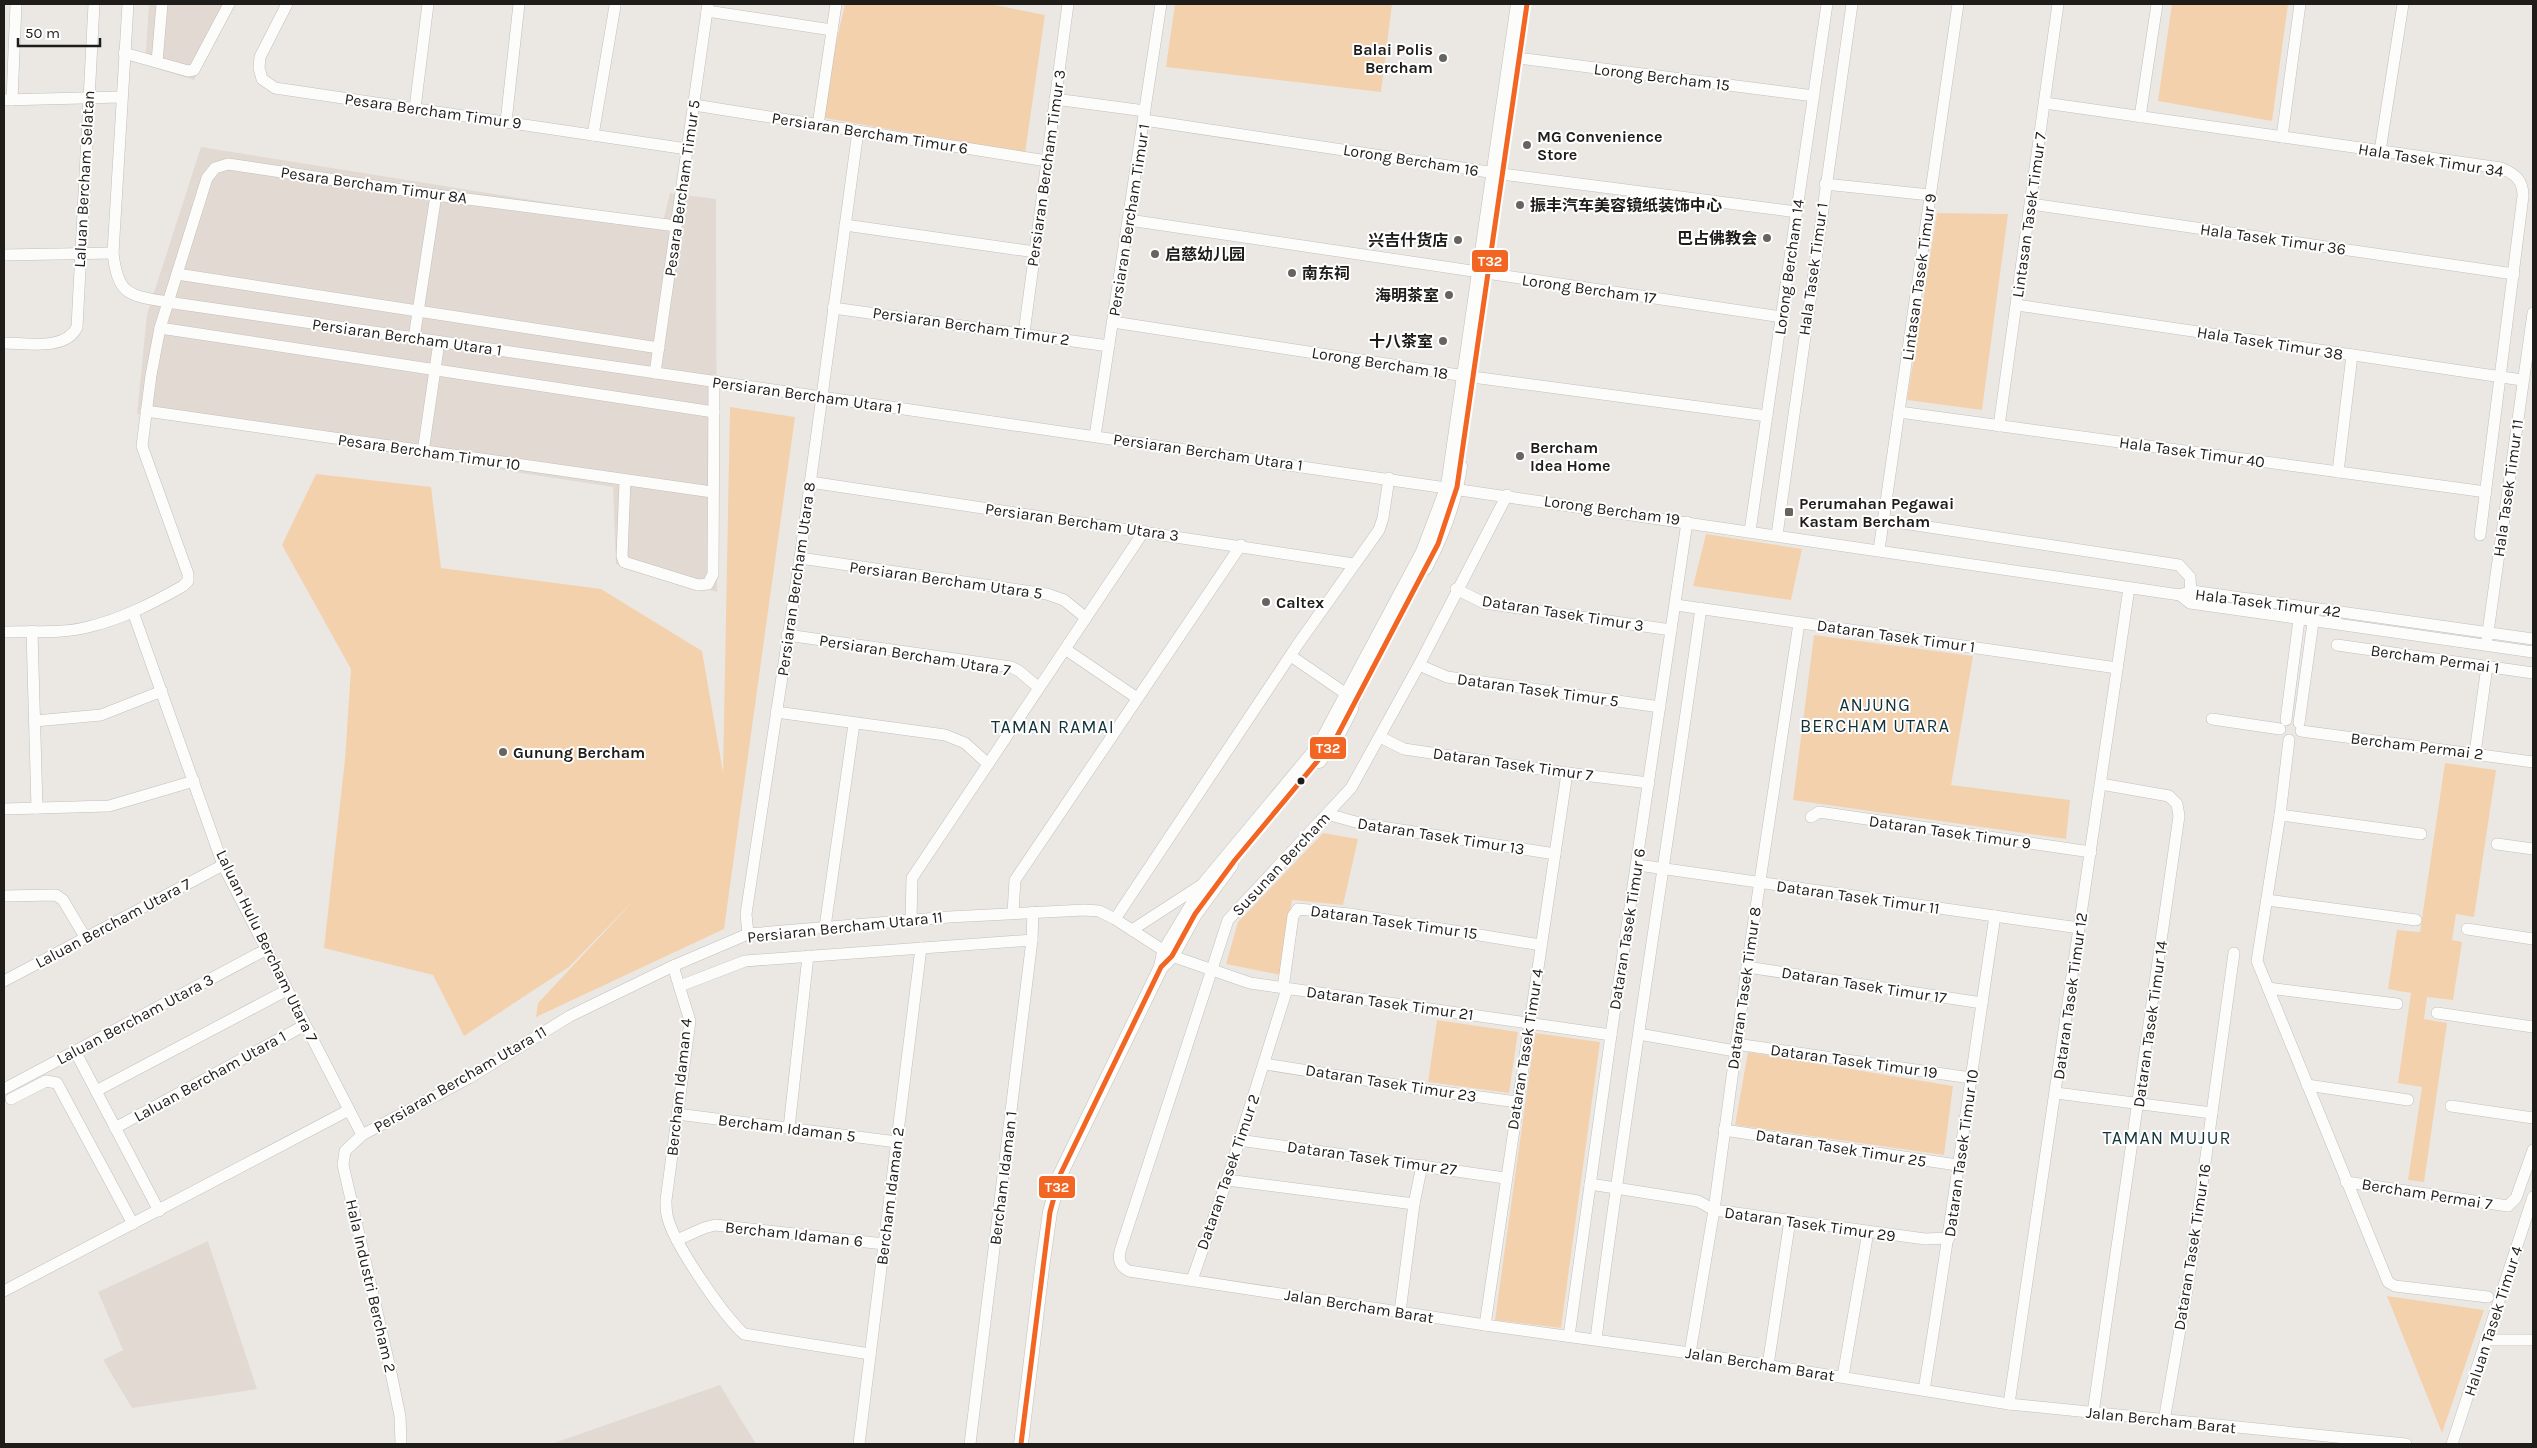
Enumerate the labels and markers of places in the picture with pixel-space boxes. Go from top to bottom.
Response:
place label: Balai Polis Bercham [1353,40,1433,77]
marker: Balai Polis Bercham [1437,52,1449,64]
place label: MG Convenience Store [1537,127,1662,164]
marker: MG Convenience Store [1521,139,1533,151]
place label: 振丰汽车美容镜纸装饰中心 [1530,196,1722,215]
marker: 振丰汽车美容镜纸装饰中心 [1514,199,1526,211]
place label: 巴占佛教会 [1677,229,1757,248]
place label: 兴吉什货店 [1368,231,1448,250]
marker: 巴占佛教会 [1761,232,1773,244]
marker: 兴吉什货店 [1452,234,1464,246]
place label: 启慈幼儿园 [1165,245,1245,264]
marker: 启慈幼儿园 [1149,248,1161,260]
place label: 南东祠 [1302,264,1350,283]
marker: 南东祠 [1286,267,1298,279]
place label: 海明茶室 [1375,286,1439,305]
marker: 海明茶室 [1443,289,1455,301]
place label: 十八茶室 [1369,332,1433,351]
marker: 十八茶室 [1437,335,1449,347]
place label: Bercham Idea Home [1530,438,1611,475]
marker: Bercham Idea Home [1514,450,1526,462]
place label: Perumahan Pegawai Kastam Bercham [1799,494,1954,531]
marker: Perumahan Pegawai Kastam Bercham [1783,506,1795,518]
place label: Caltex [1276,593,1324,612]
marker: Caltex [1260,596,1272,608]
place label: Gunung Bercham [513,743,645,762]
marker: Gunung Bercham [497,746,509,758]
unlabelled marker [1296,776,1306,786]

